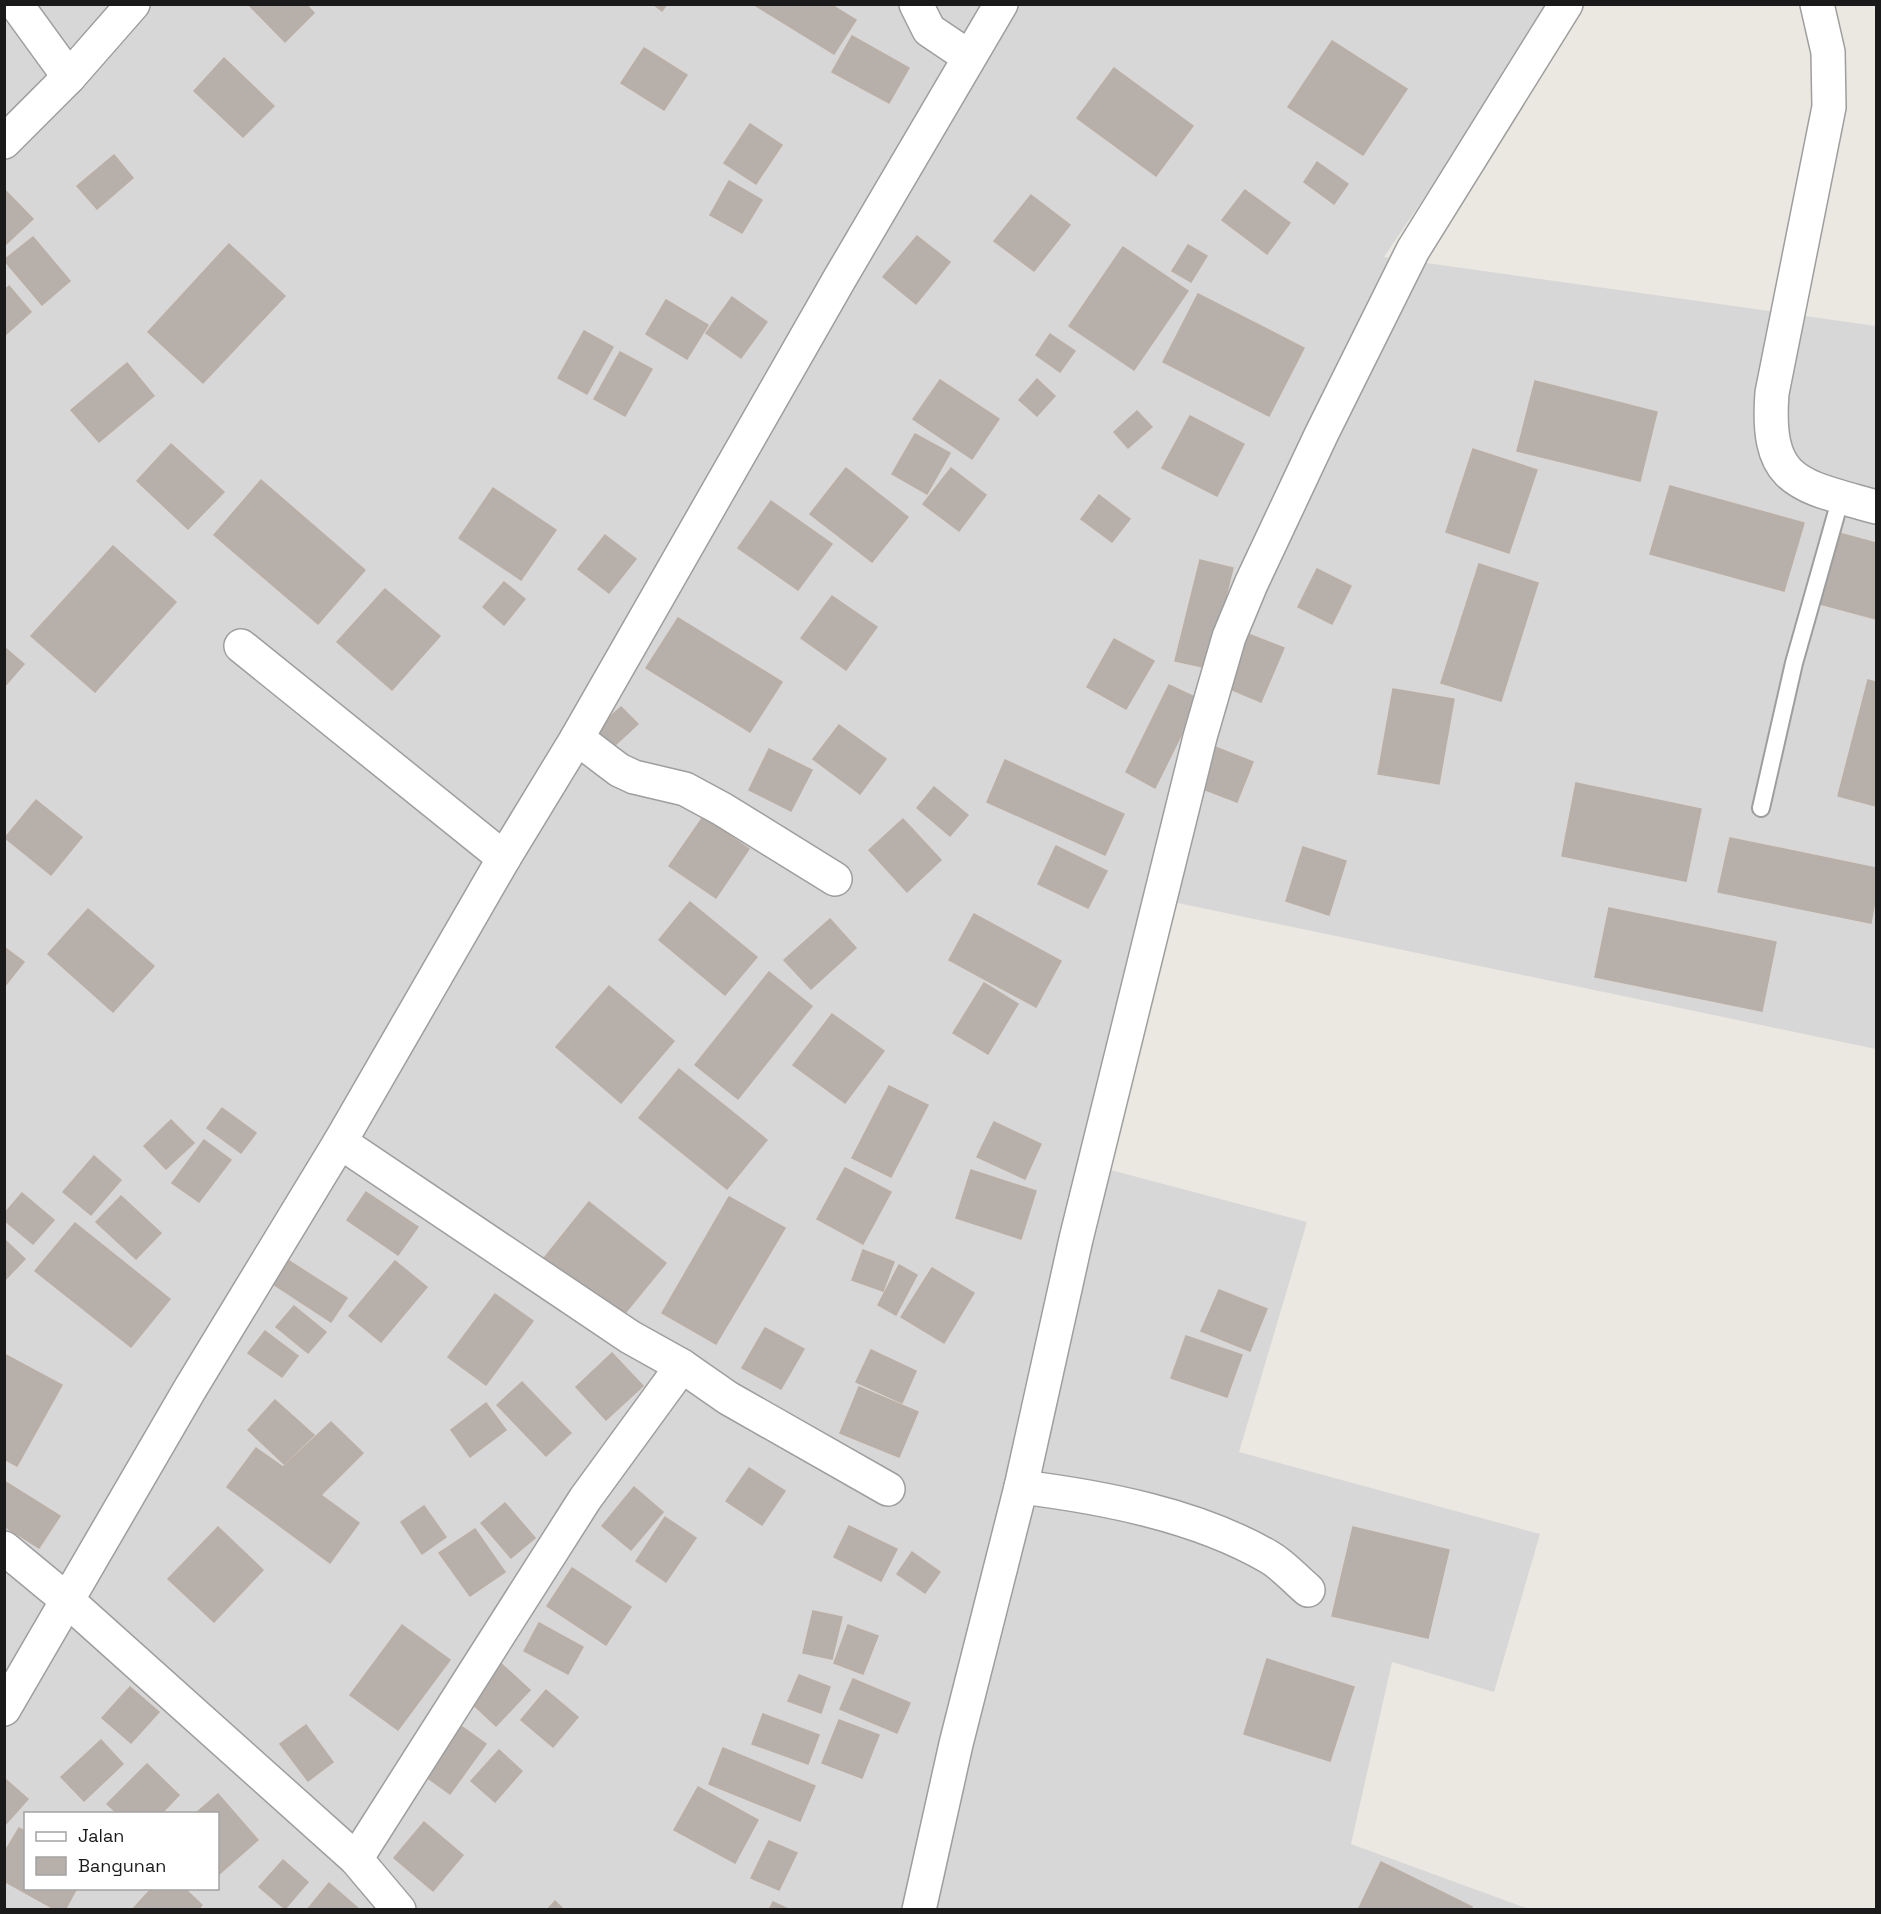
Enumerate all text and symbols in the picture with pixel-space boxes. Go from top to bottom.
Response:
legend [24,1812,219,1890]
text: Jalan [78,1824,124,1847]
text: Bangunan [78,1854,166,1877]

